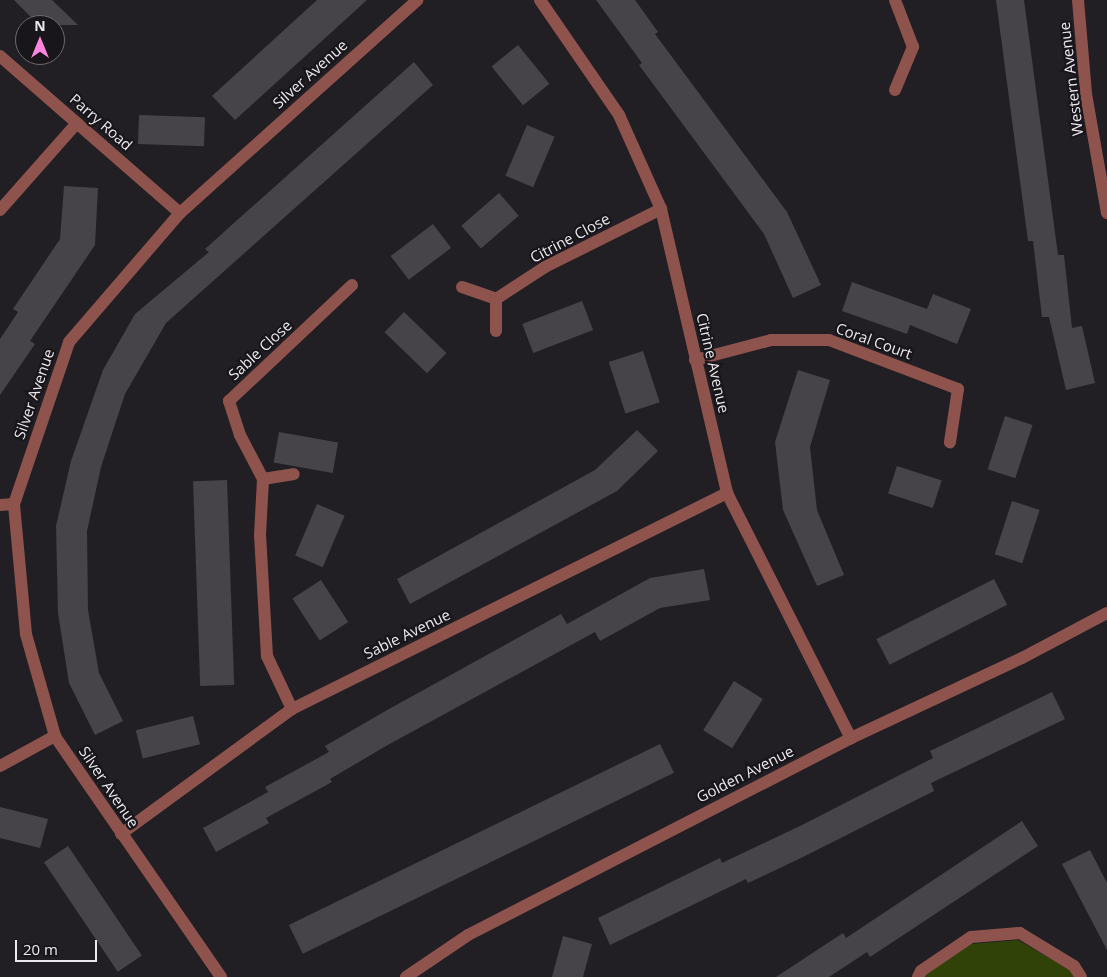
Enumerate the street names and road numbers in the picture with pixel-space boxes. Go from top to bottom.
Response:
street label: Western Avenue [1055,21,1087,137]
street label: Silver Avenue [269,36,351,112]
street label: Parry Road [66,90,136,154]
street label: Citrine Close [527,209,613,267]
street label: Citrine Avenue [693,311,733,415]
street label: Sable Close [225,316,295,384]
street label: Coral Court [833,319,915,363]
street label: Silver Avenue [10,347,58,441]
street label: Sable Avenue [361,605,453,663]
street label: Golden Avenue [693,742,797,806]
street label: Silver Avenue [75,743,143,831]

